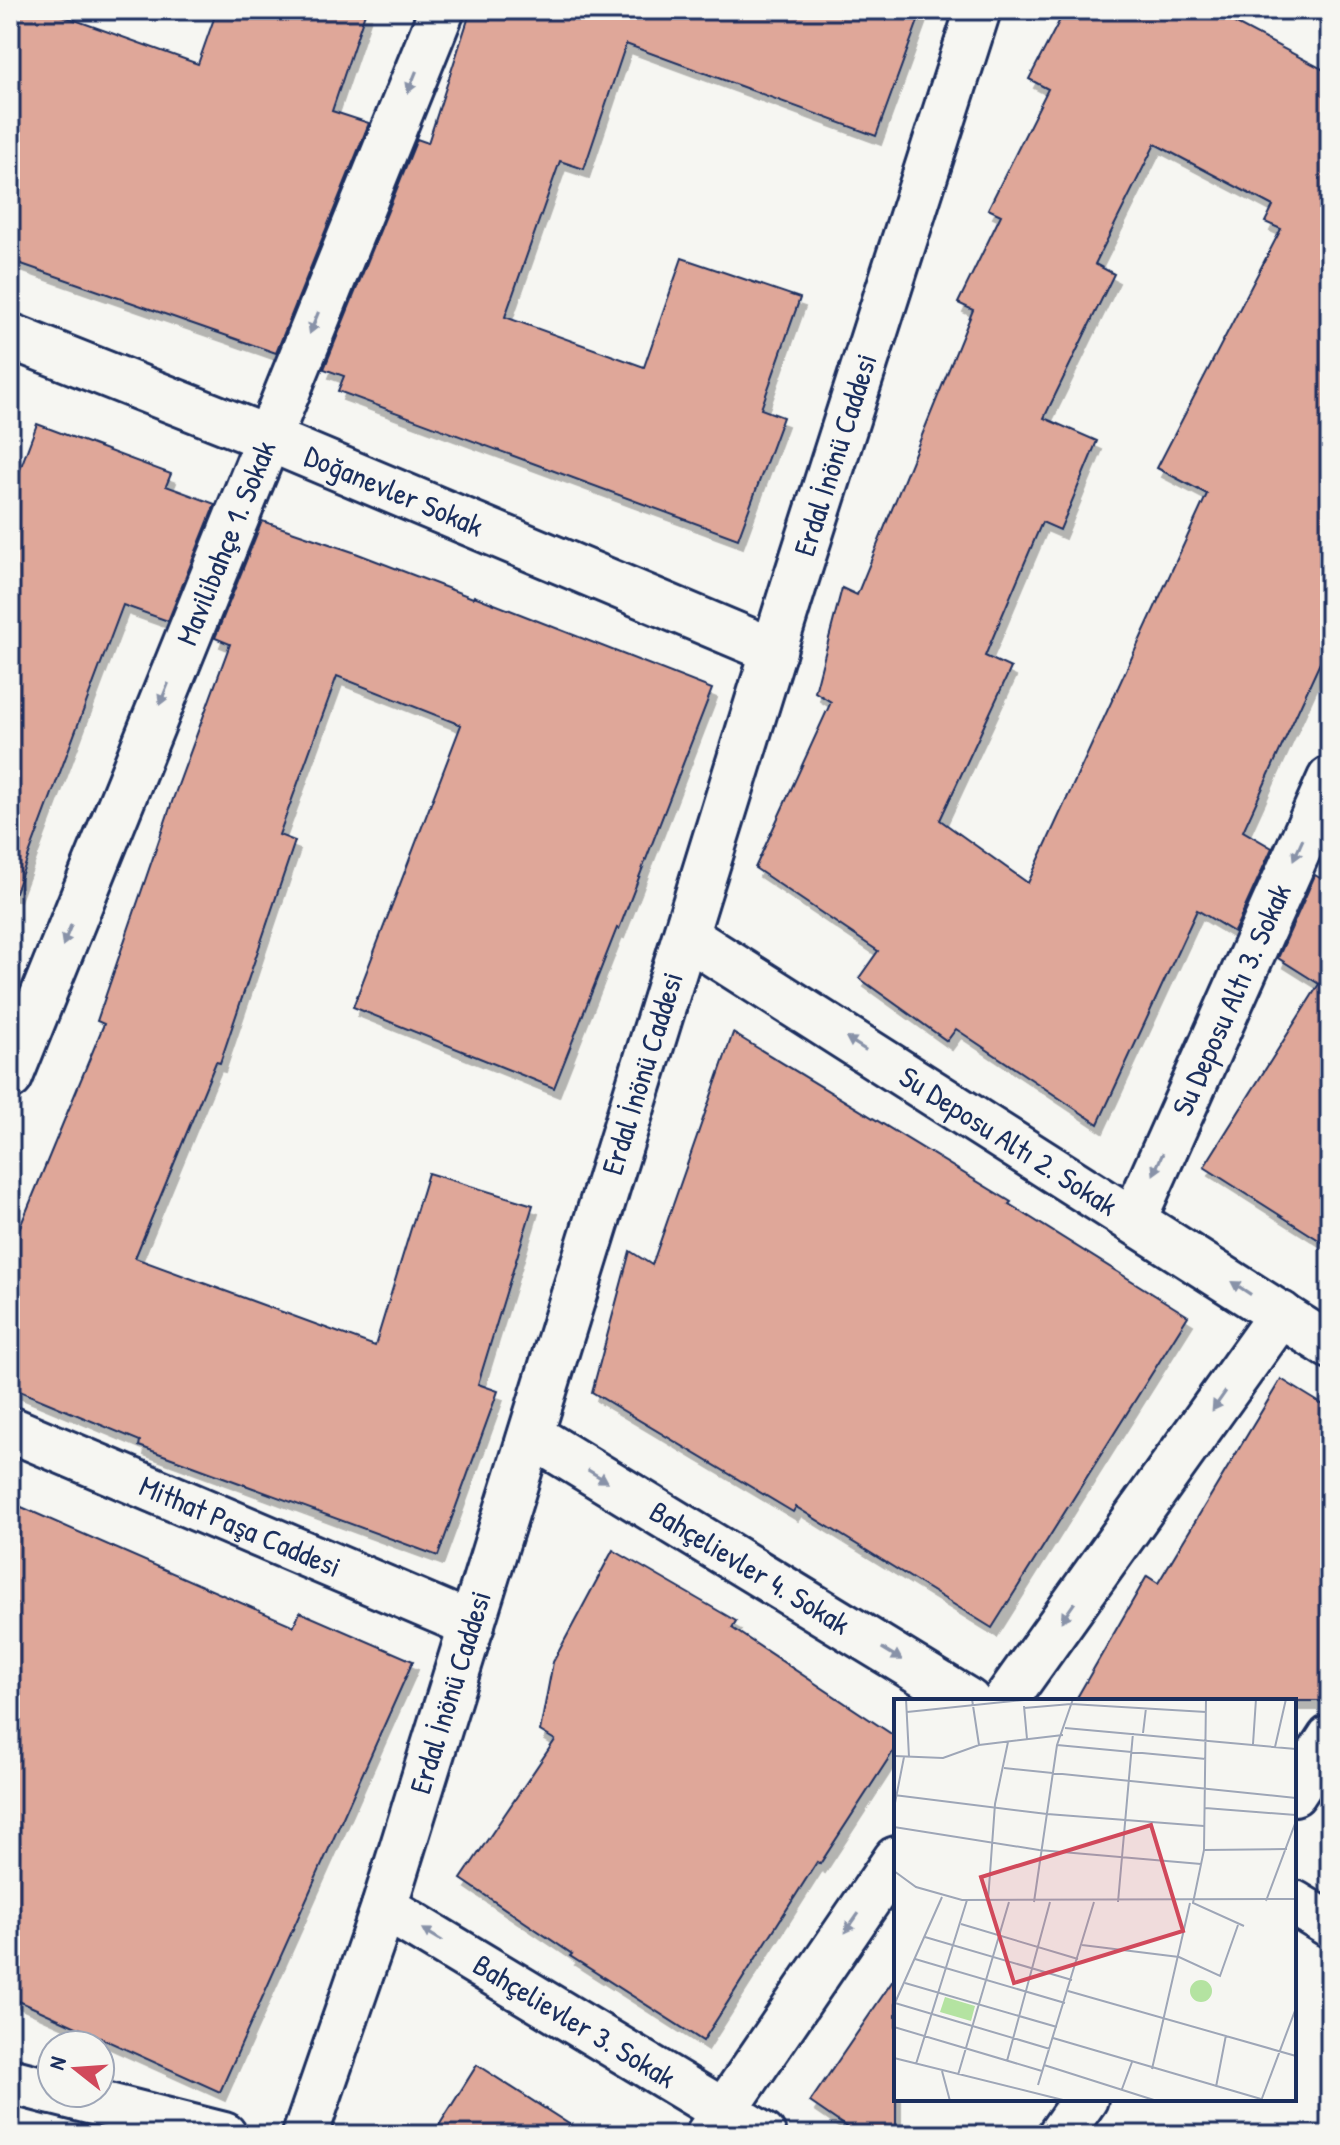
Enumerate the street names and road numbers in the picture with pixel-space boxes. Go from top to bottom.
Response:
street label: Erdal İnönü Caddesi [784,348,886,561]
street label: Mavilibahçe 1. Sokak [166,435,285,651]
street label: Doğanevler Sokak [299,435,489,546]
street label: Su Deposu Altı 3. Sokak [1162,877,1300,1122]
street label: Erdal İnönü Caddesi [591,967,692,1179]
street label: Su Deposu Altı 2. Sokak [892,1056,1125,1225]
street label: Mithat Paşa Caddesi [134,1465,347,1586]
street label: Bahçelievler 4. Sokak [643,1491,858,1643]
street label: Erdal İnönü Caddesi [399,1586,500,1798]
street label: Bahçelievler 3. Sokak [466,1944,683,2097]

